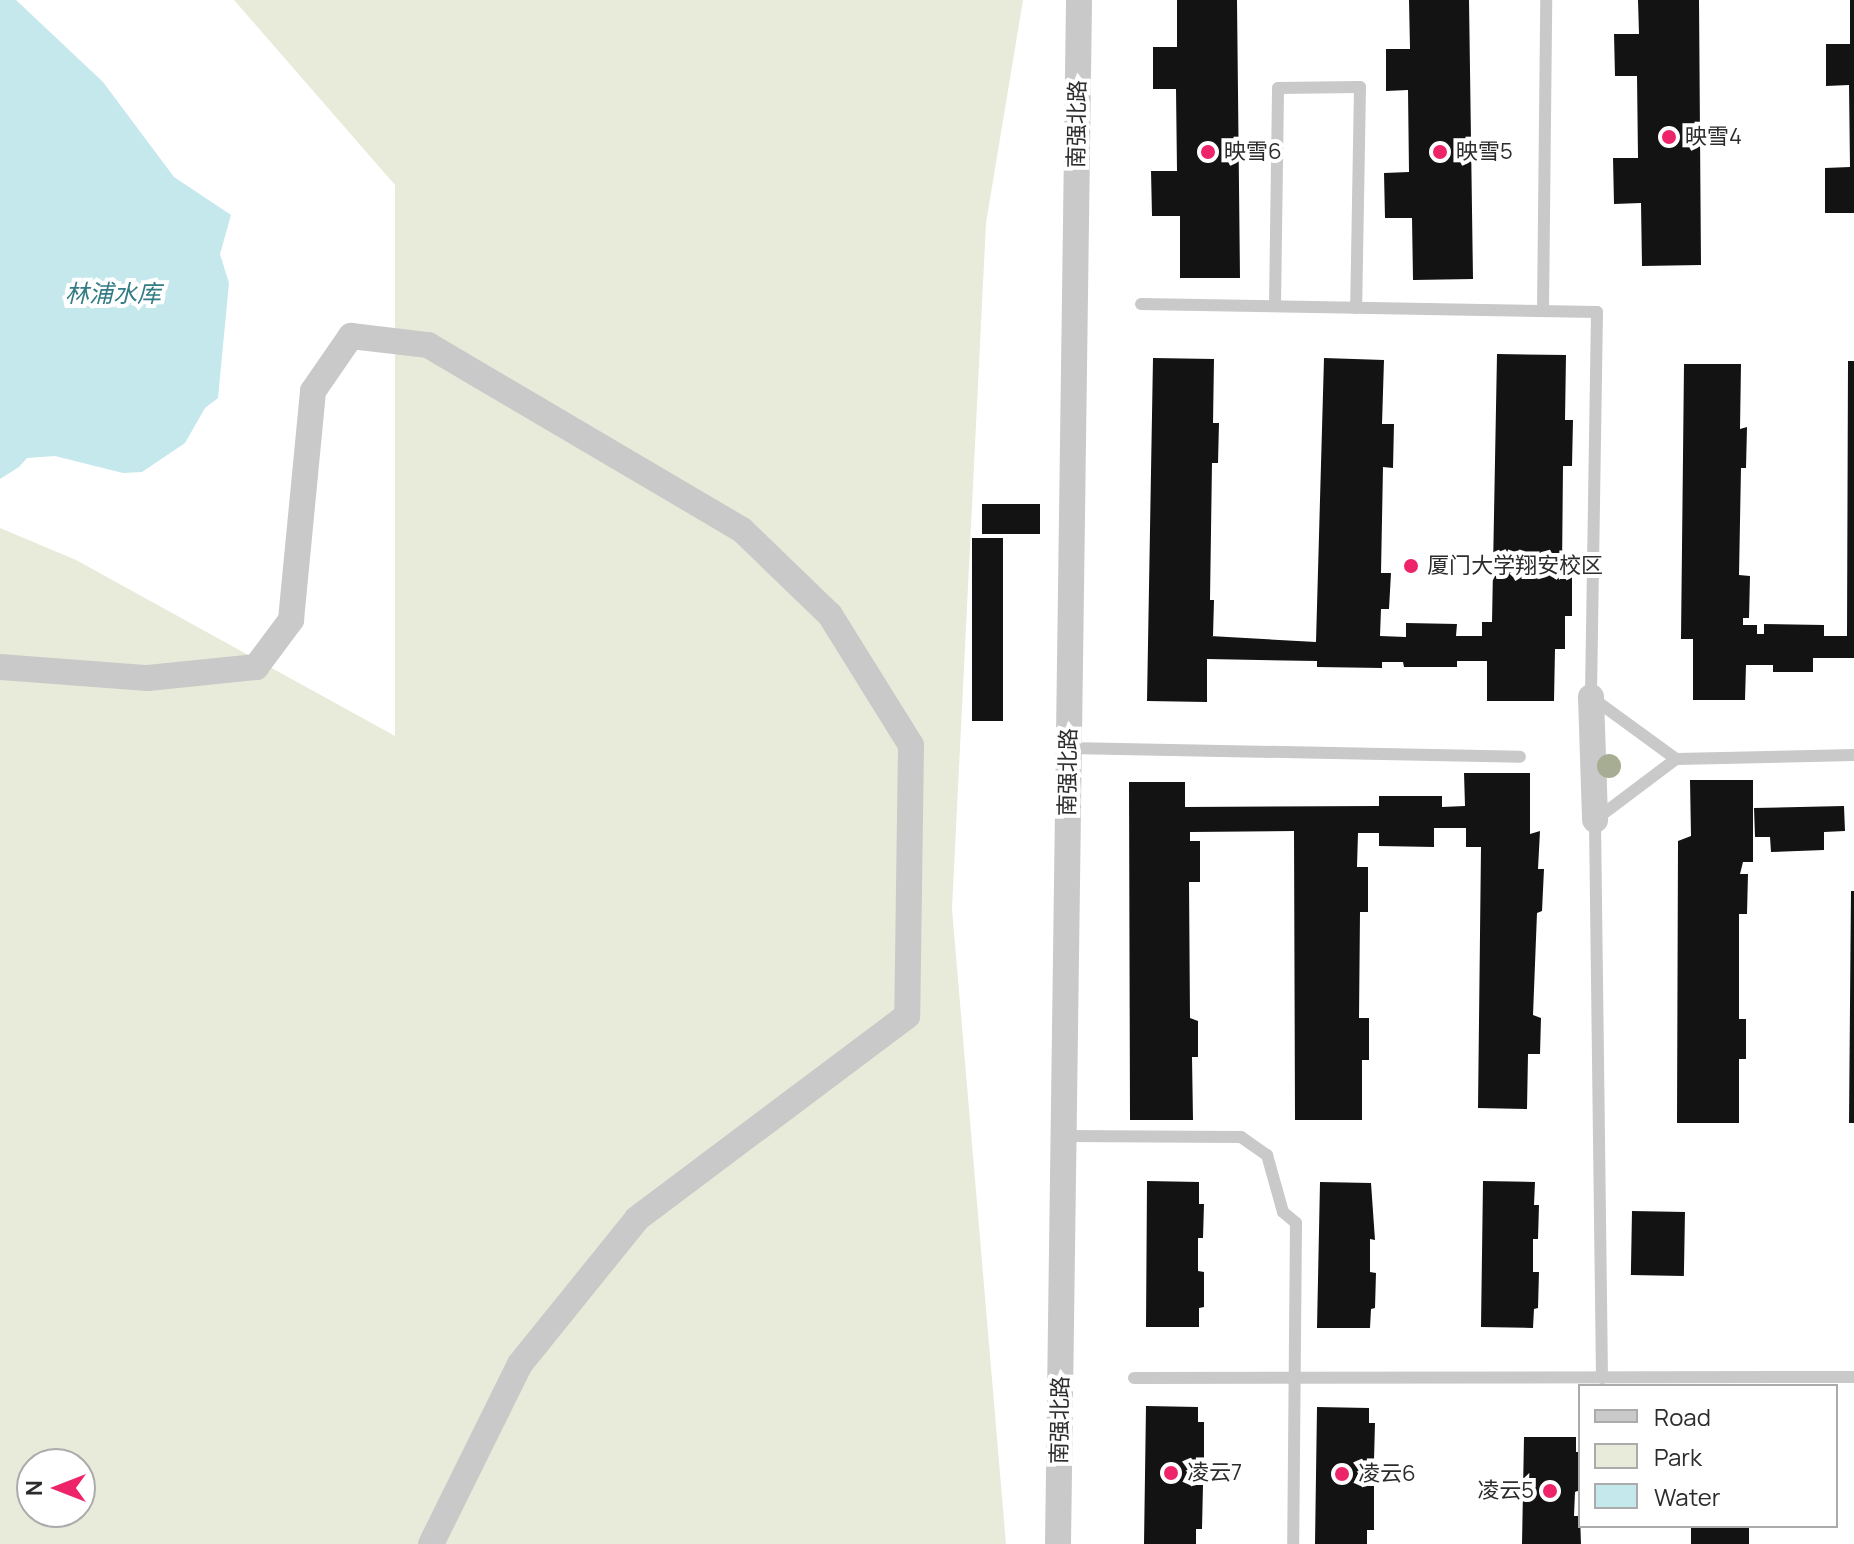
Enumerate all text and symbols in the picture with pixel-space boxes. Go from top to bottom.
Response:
street label: 南强北路 [1063,80,1091,168]
place label: 映雪4 [1685,124,1742,150]
marker: 映雪4 [1660,128,1678,146]
place label: 映雪6 [1224,139,1282,165]
place label: 映雪5 [1456,139,1513,165]
marker: 映雪6 [1199,143,1217,161]
marker: 映雪5 [1431,143,1449,161]
water label: 林浦水库 [65,279,161,307]
place label: 厦门大学翔安校区 [1427,553,1603,579]
marker: 厦门大学翔安校区 [1402,557,1420,575]
street label: 南强北路 [1054,728,1082,816]
street label: 南强北路 [1046,1376,1074,1464]
legend [1578,1384,1838,1528]
text: Road [1654,1400,1711,1433]
text: Park [1654,1440,1702,1473]
north arrow [16,1448,96,1528]
place label: 凌云7 [1187,1460,1242,1486]
place label: 凌云6 [1358,1461,1416,1487]
marker: 凌云7 [1162,1464,1180,1482]
marker: 凌云6 [1333,1465,1351,1483]
place label: 凌云5 [1477,1478,1534,1504]
text: N [19,1480,49,1496]
text: Water [1654,1480,1721,1513]
marker: 凌云5 [1541,1482,1559,1500]

